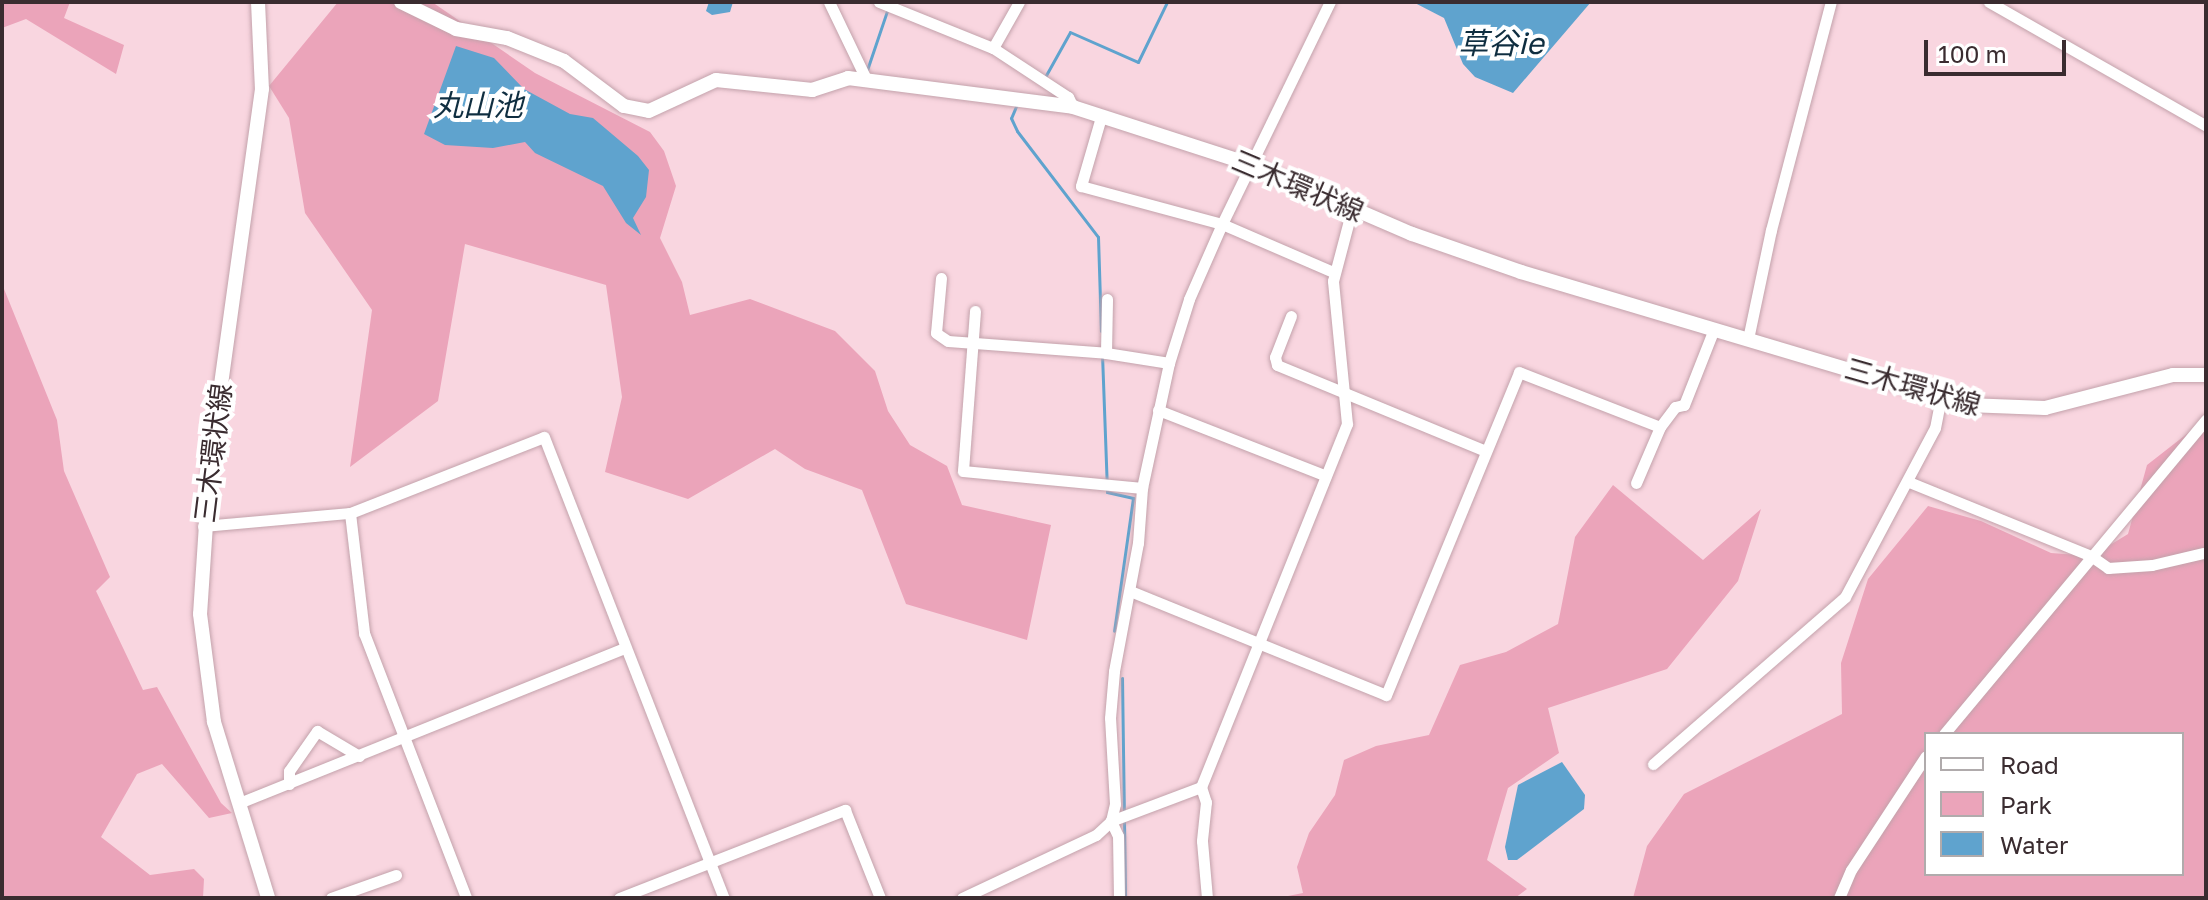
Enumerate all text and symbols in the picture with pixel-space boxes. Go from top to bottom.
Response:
scale bar [1928,24,2070,74]
water label: 草谷ie [1458,25,1544,61]
text: 100 m [1938,39,2007,68]
water label: 丸山池 [433,87,523,123]
street label: 三木環状線 [1227,143,1369,229]
street label: 三木環状線 [1841,352,1985,422]
street label: 三木環状線 [188,381,238,525]
legend [1924,732,2184,876]
text: Road [2000,750,2059,779]
text: Park [2000,790,2052,819]
text: Water [2000,830,2068,859]

